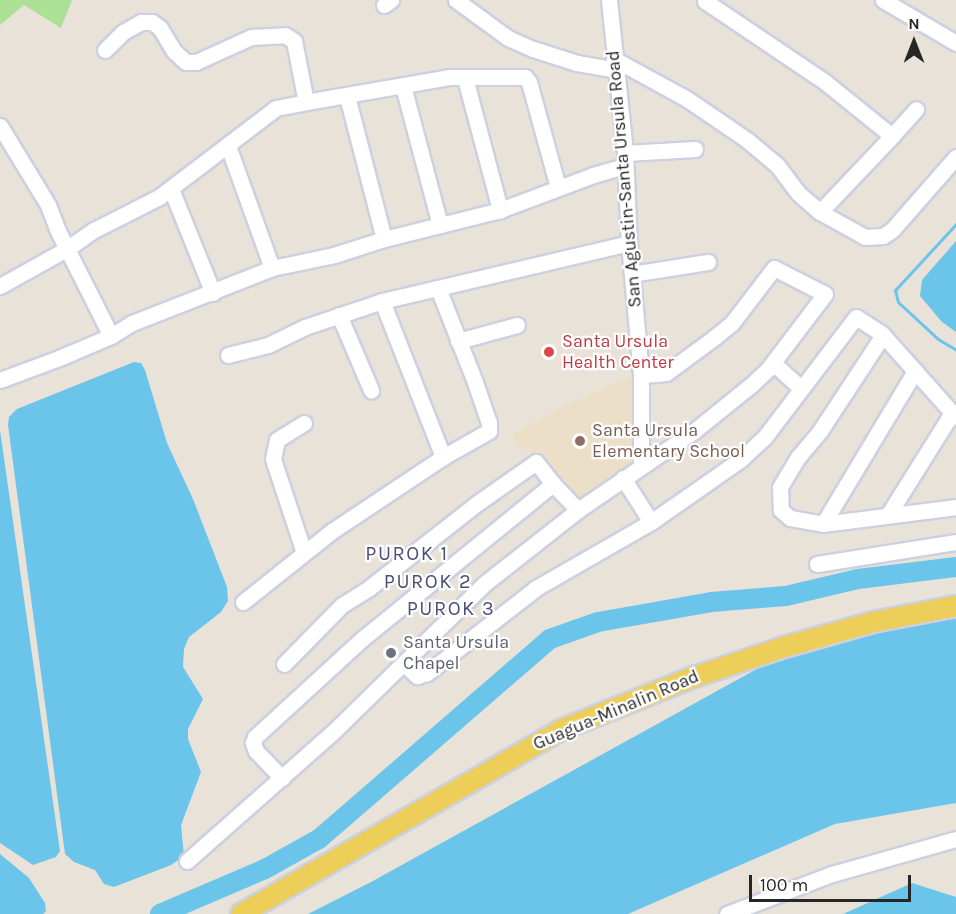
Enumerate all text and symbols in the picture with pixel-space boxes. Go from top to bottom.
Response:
north arrow [884,12,944,72]
text: N [908,14,920,33]
street label: San Agustin-Santa Ursula Road [602,50,646,308]
place label: Santa Ursula Health Center [562,331,674,374]
marker: Santa Ursula Health Center [540,343,558,361]
place label: Santa Ursula Elementary School [592,420,745,462]
marker: Santa Ursula Elementary School [573,434,587,448]
district label: PUROK 1 [365,541,449,565]
district label: PUROK 2 [384,569,472,593]
district label: PUROK 3 [407,596,495,620]
place label: Santa Ursula Chapel [403,632,509,674]
marker: Santa Ursula Chapel [384,646,398,660]
street label: Guagua-Minalin Road [530,665,702,755]
scale bar [752,863,914,901]
text: 100 m [760,874,808,896]

